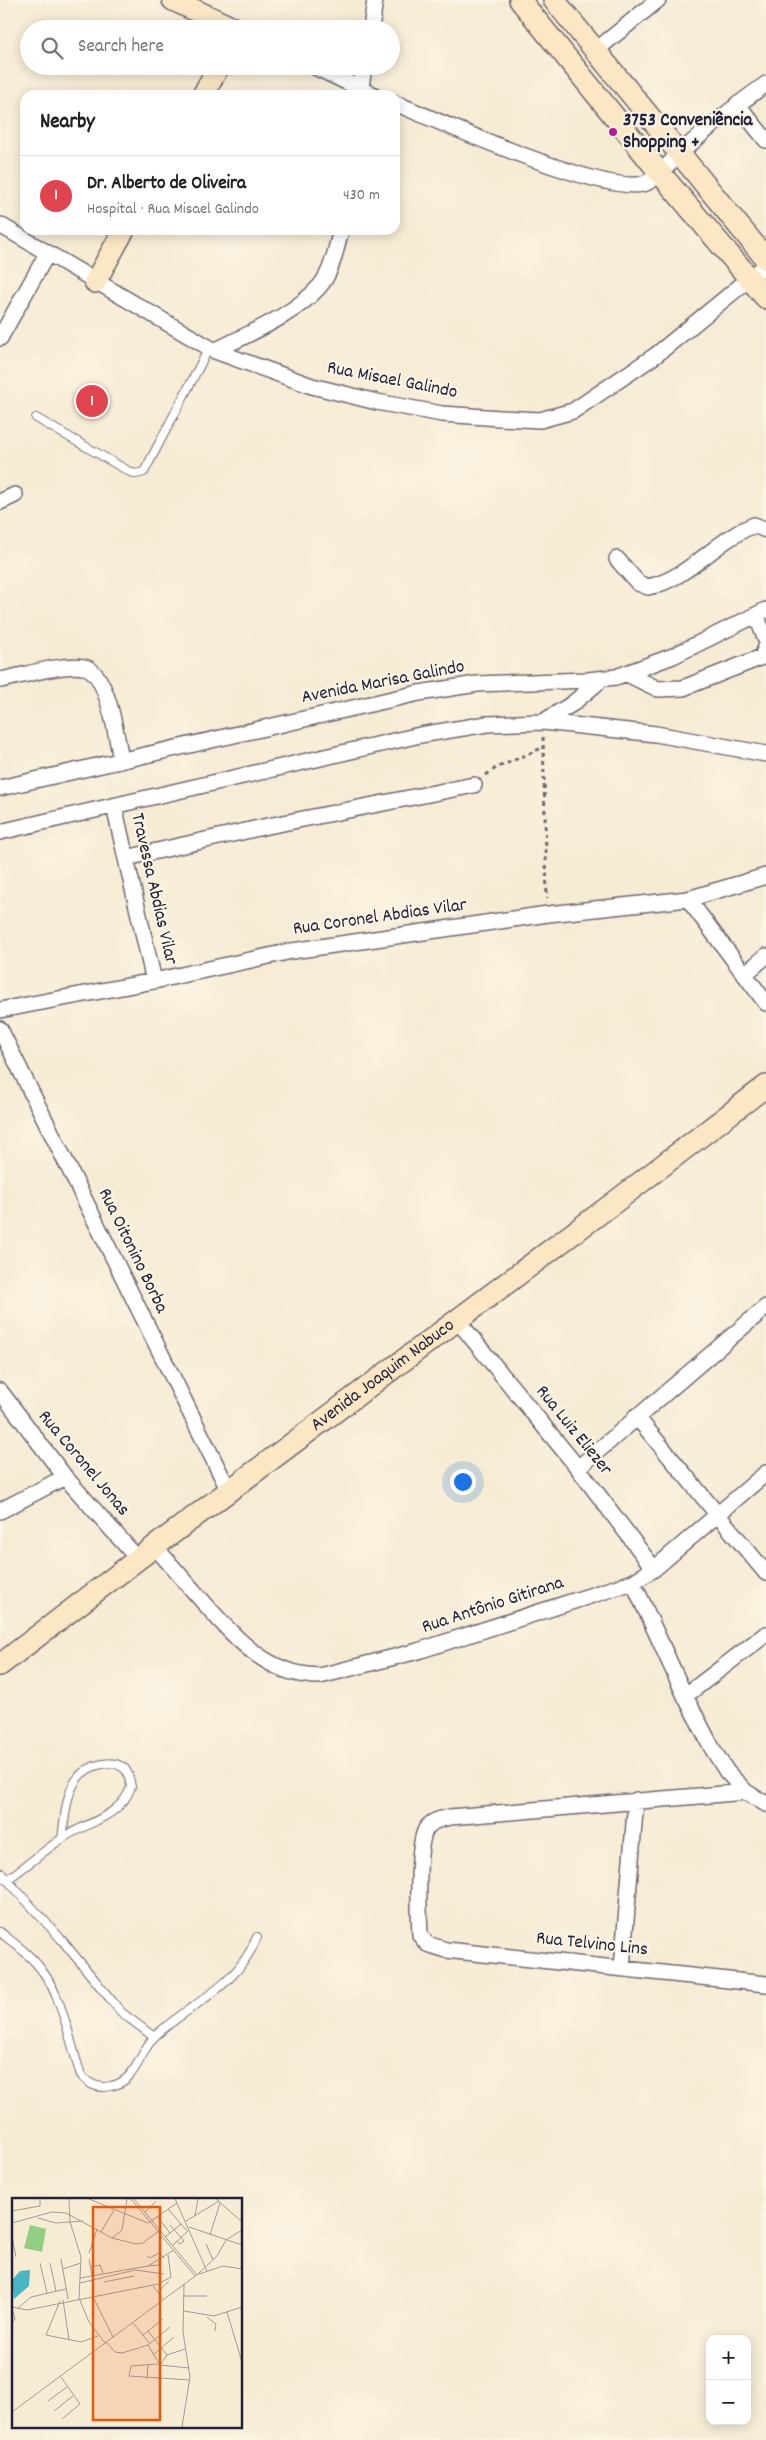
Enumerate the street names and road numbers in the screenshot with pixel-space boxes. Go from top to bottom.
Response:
street label: Rua Misael Galindo [325,355,459,407]
street label: Avenida Marisa Galindo [299,654,467,712]
street label: Travessa Abdias Vilar [122,811,184,967]
street label: Rua Coronel Abdias Vilar [291,892,469,944]
street label: Rua Oitonino Borba [90,1184,174,1319]
street label: Avenida Joaquim Nabuco [305,1313,461,1439]
street label: Rua Luiz Eliezer [528,1380,618,1482]
street label: Rua Coronel Jonas [31,1405,135,1523]
street label: Rua Antônio Gitirana [419,1570,568,1642]
street label: Rua Telvino Lins [535,1926,649,1964]

